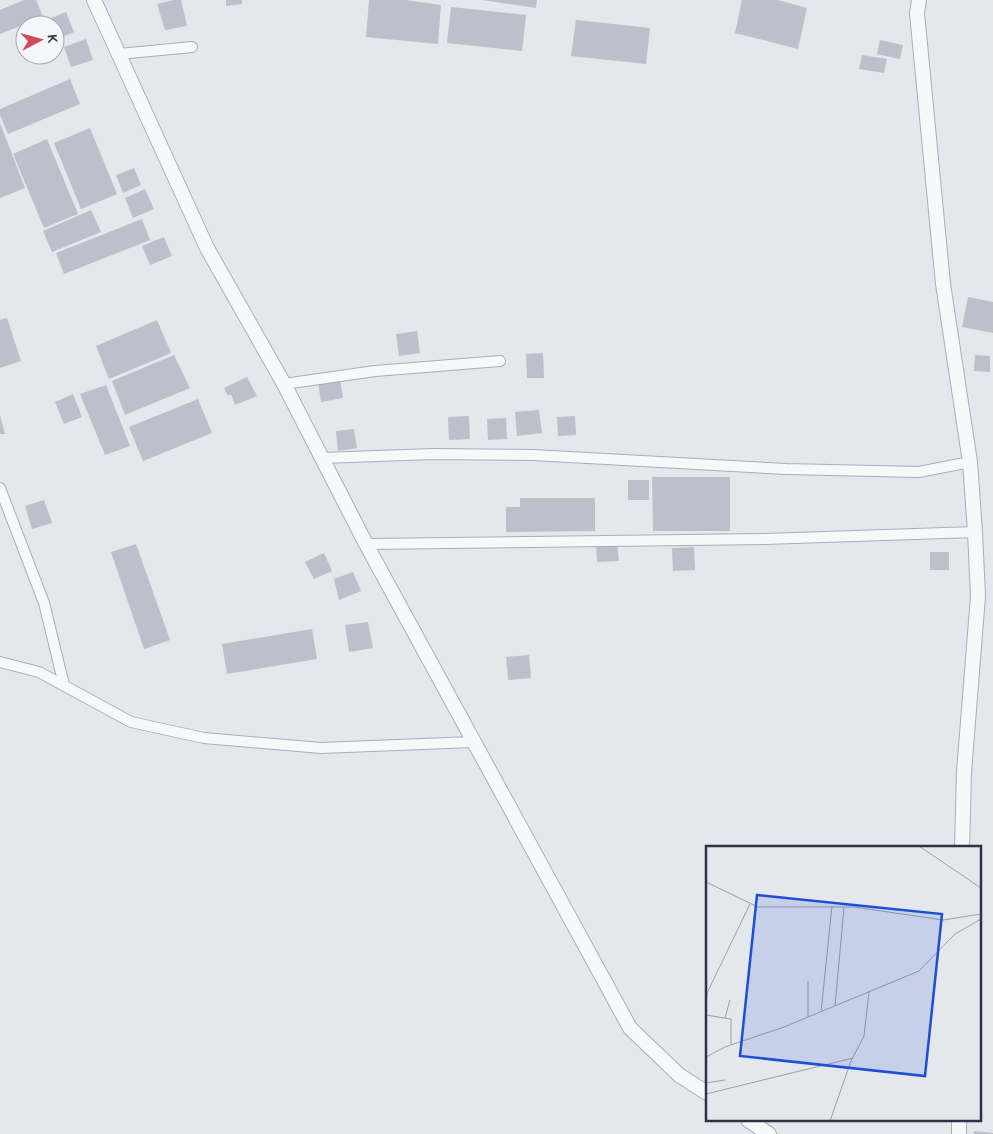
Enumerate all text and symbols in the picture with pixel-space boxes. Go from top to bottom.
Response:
north arrow [15,15,65,65]
text: K [43,33,61,45]
inset map [706,846,980,1122]

